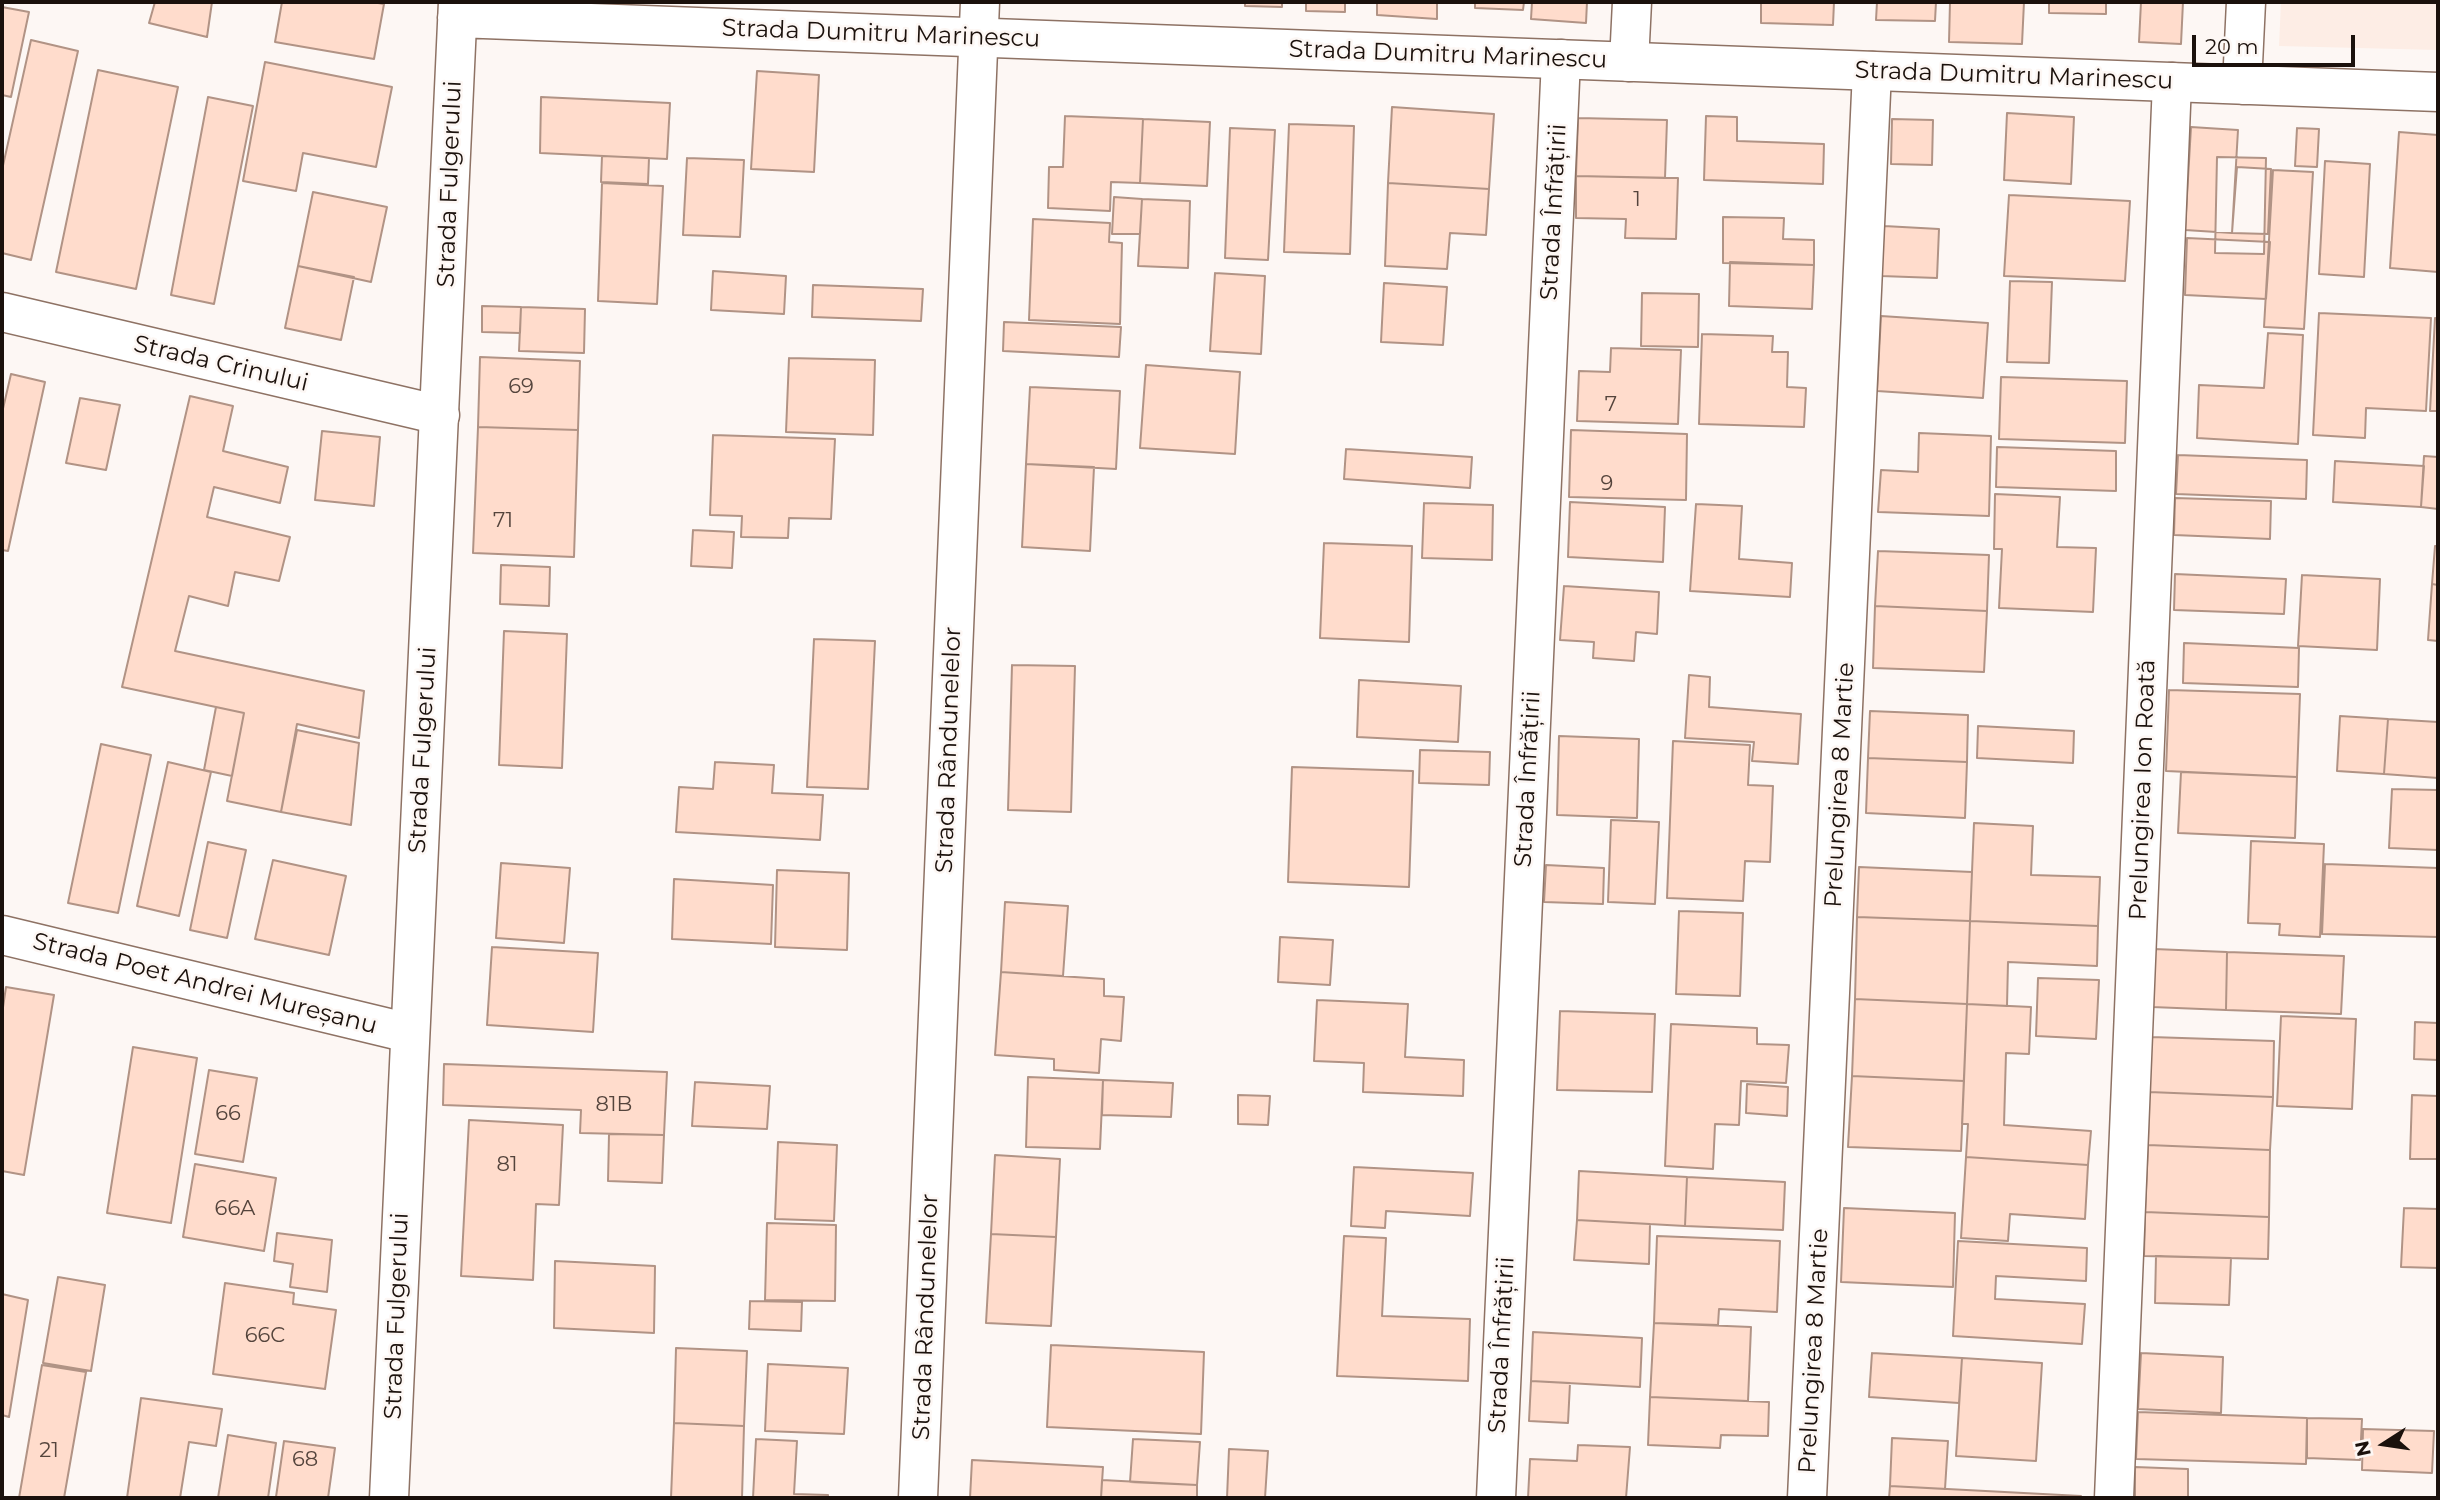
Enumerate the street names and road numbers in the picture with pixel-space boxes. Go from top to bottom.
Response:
street label: Strada Dumitru Marinescu [721,14,1041,54]
street label: Strada Dumitru Marinescu [1288,35,1608,75]
street label: Strada Dumitru Marinescu [1854,56,2174,96]
street label: Strada Fulgerului [432,80,468,288]
street label: Strada Înfrățirii [1535,123,1573,301]
street label: Strada Crinului [131,330,311,398]
street label: Strada Rândunelelor [930,626,968,874]
street label: Strada Fulgerului [403,646,443,854]
street label: Prelungirea Ion Roată [2124,659,2162,921]
street label: Prelungirea 8 Martie [1819,662,1861,908]
street label: Strada Înfrățirii [1509,690,1547,868]
street label: Strada Poet Andrei Mureșanu [30,927,380,1041]
street label: Strada Rândunelelor [907,1193,945,1441]
street label: Strada Fulgerului [379,1212,415,1420]
street label: Prelungirea 8 Martie [1793,1228,1835,1474]
street label: Strada Înfrățirii [1483,1256,1521,1434]

